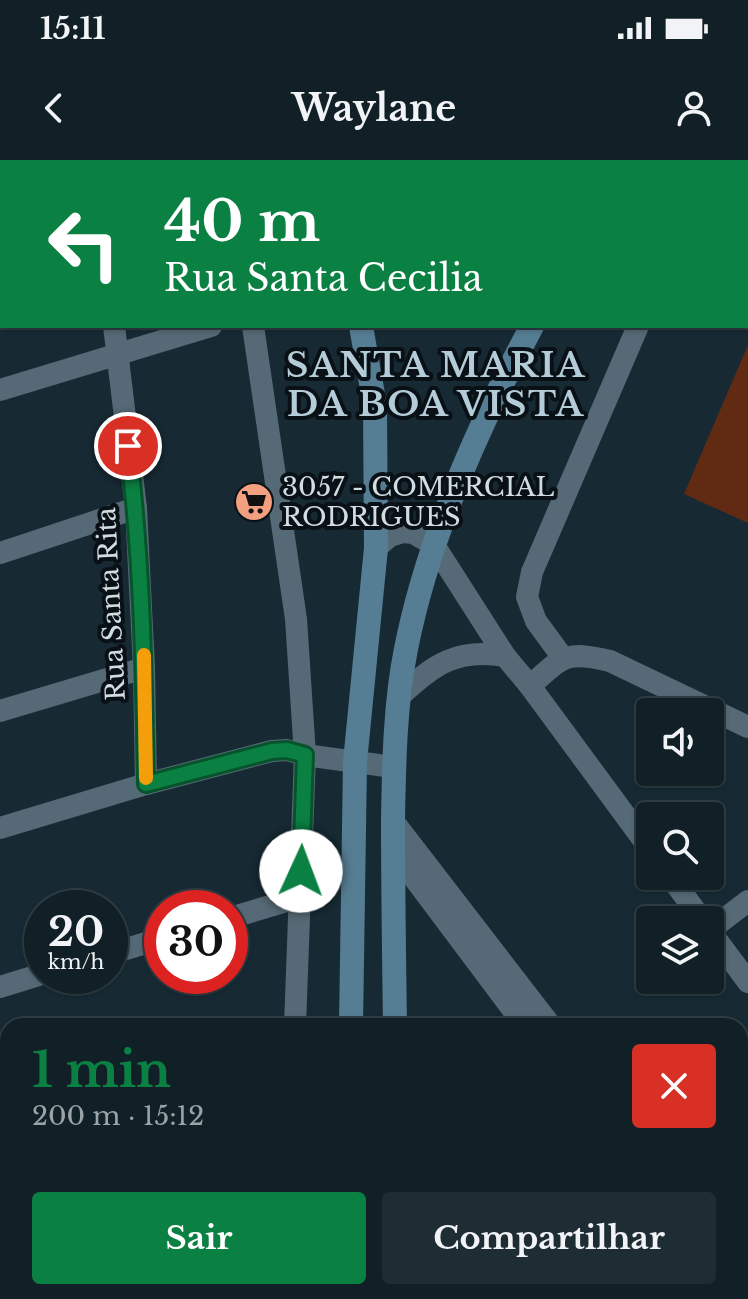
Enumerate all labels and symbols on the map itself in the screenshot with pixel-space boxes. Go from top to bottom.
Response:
district label: SANTA MARIA DA BOA VISTA [286,344,586,425]
pin [94,412,162,480]
place label: 3057 - COMERCIAL RODRIGUES [282,471,555,533]
supermarket icon: 3057 - COMERCIAL RODRIGUES [233,481,275,523]
street label: Rua Santa Rita [90,506,132,701]
position arrow [259,829,343,913]
speed limit sign: 30 [144,890,248,994]

